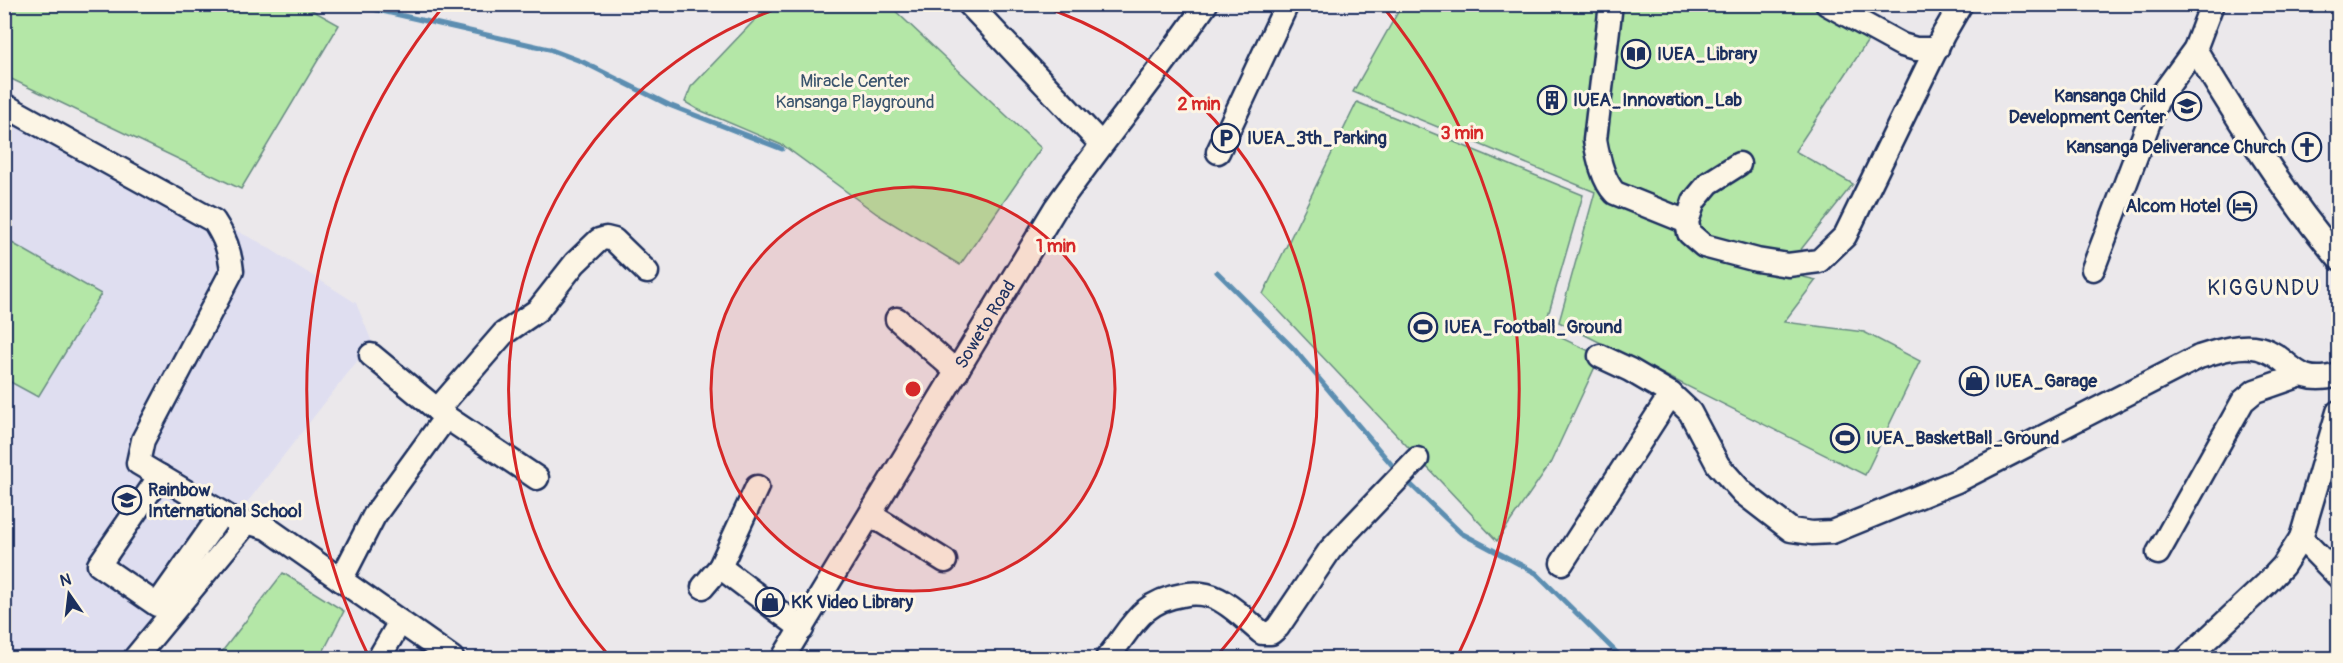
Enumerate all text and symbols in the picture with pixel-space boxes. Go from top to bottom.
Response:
library icon: IUEA_Library [1620,38,1652,70]
place label: IUEA_Library [1657,43,1758,66]
park label: Miracle Center Kansanga Playground [775,70,935,114]
building icon: IUEA_Innovation_Lab [1536,84,1568,116]
place label: Kansanga Child Development Center [2008,85,2167,129]
place label: IUEA_Innovation_Lab [1573,89,1742,112]
school or university icon: Kansanga Child Development Center [2171,90,2203,122]
text: 2 min [1177,93,1221,116]
parking icon: IUEA_3th_Parking [1210,122,1242,154]
text: 3 min [1440,122,1484,145]
place label: IUEA_3th_Parking [1247,127,1387,150]
church icon: Kansanga Deliverance Church [2291,131,2323,163]
place label: Kansanga Deliverance Church [2066,136,2287,159]
hotel icon: Alcom Hotel [2226,190,2258,222]
place label: Alcom Hotel [2125,195,2221,218]
text: 1 min [1036,235,1076,258]
district label: KIGGUNDU [2207,275,2321,302]
street label: Soweto Road [949,276,1020,373]
sports icon: IUEA_Football_Ground [1407,311,1439,343]
place label: IUEA_Football_Ground [1444,316,1622,339]
shop icon: IUEA_Garage [1958,365,1990,397]
place label: IUEA_Garage [1995,370,2098,393]
centre of rings [903,379,923,399]
sports icon: IUEA_BasketBall_Ground [1829,422,1861,454]
place label: IUEA_BasketBall_Ground [1866,427,2060,450]
place label: Rainbow International School [148,479,302,523]
school or university icon: Rainbow International School [111,484,143,516]
north arrow [39,564,99,624]
text: N [58,569,73,591]
shop icon: KK Video Library [754,586,786,618]
place label: KK Video Library [791,591,913,614]

